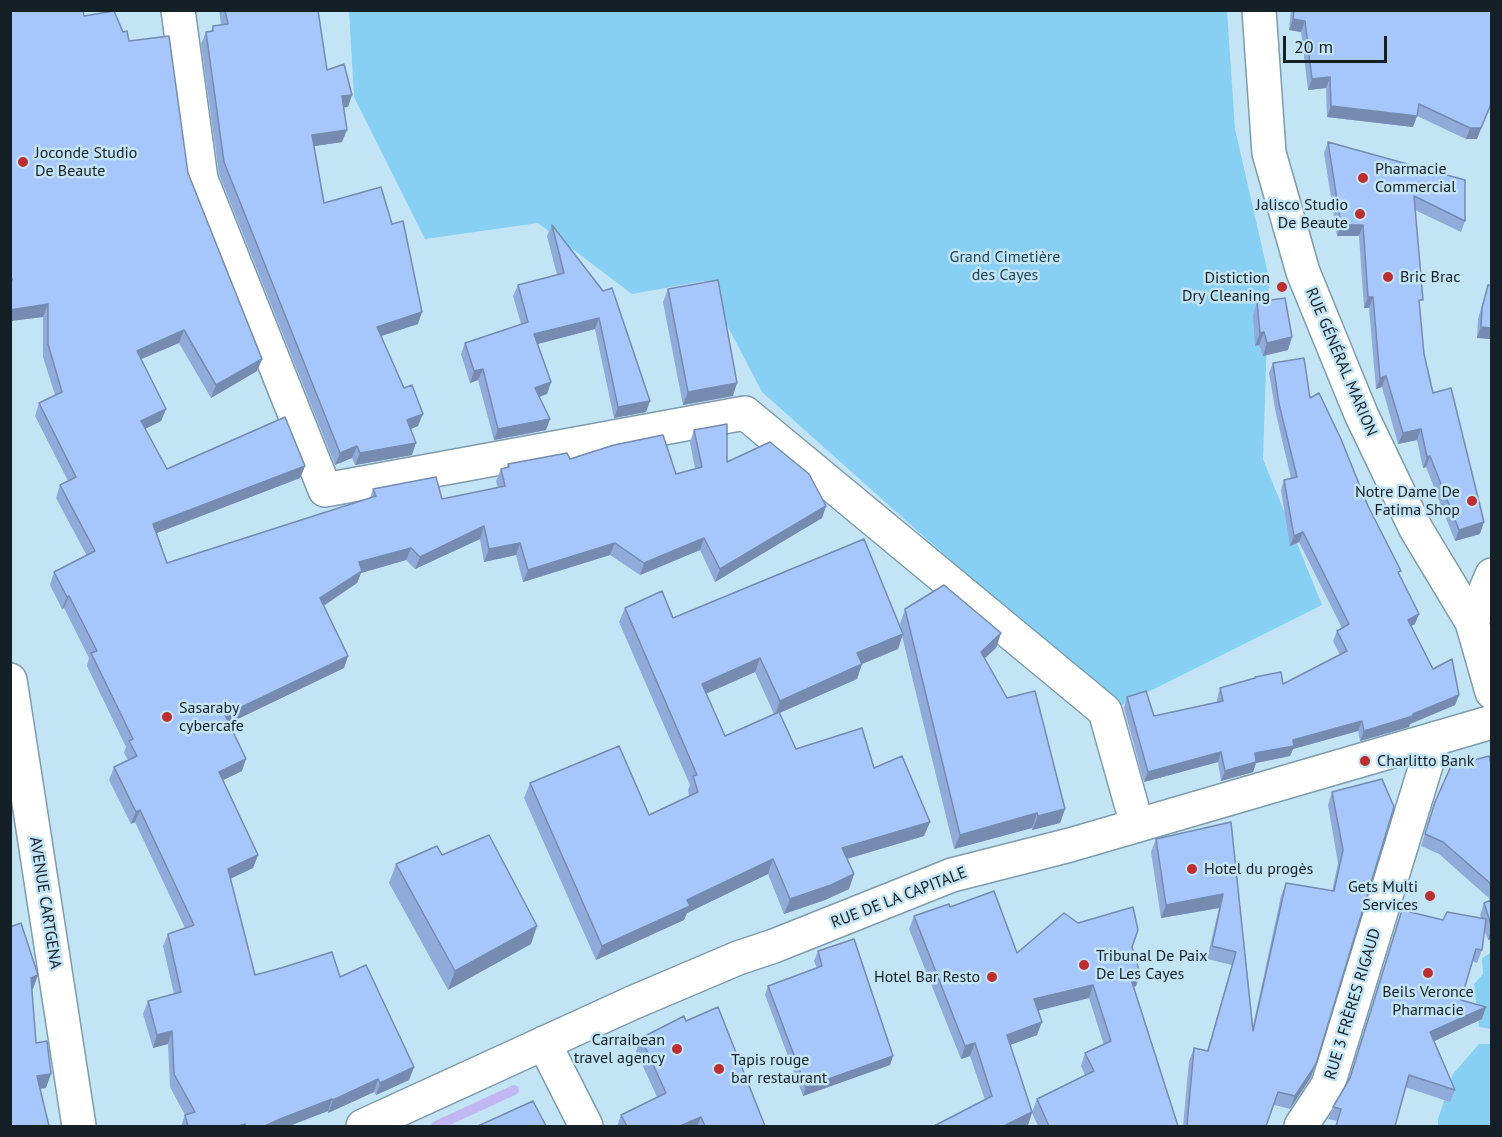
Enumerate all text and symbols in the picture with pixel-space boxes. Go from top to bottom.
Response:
scale bar [1286,24,1390,62]
text: 20 m [1294,35,1333,58]
place label: Joconde Studio De Beaute [35,143,137,181]
marker: Joconde Studio De Beaute [16,155,30,169]
place label: Pharmacie Commercial [1375,159,1456,197]
marker: Pharmacie Commercial [1356,171,1370,185]
place label: Jalisco Studio De Beaute [1256,195,1348,233]
marker: Jalisco Studio De Beaute [1353,207,1367,221]
park label: Grand Cimetière des Cayes [950,247,1060,285]
place label: Bric Brac [1400,267,1460,287]
place label: Distiction Dry Cleaning [1182,268,1270,306]
marker: Bric Brac [1381,270,1395,284]
marker: Distiction Dry Cleaning [1275,280,1289,294]
street label: RUE GÉNÉRAL MARION [1301,285,1381,439]
place label: Notre Dame De Fatima Shop [1355,482,1460,520]
marker: Notre Dame De Fatima Shop [1465,494,1479,508]
place label: Sasaraby cybercafe [179,698,244,736]
marker: Sasaraby cybercafe [160,710,174,724]
place label: Charlitto Bank [1377,751,1474,771]
marker: Charlitto Bank [1358,754,1372,768]
street label: AVENUE CARTGENA [25,836,65,970]
place label: Hotel du progès [1204,859,1313,879]
marker: Hotel du progès [1185,862,1199,876]
street label: RUE DE LA CAPITALE [828,863,970,933]
place label: Gets Multi Services [1348,877,1418,915]
marker: Gets Multi Services [1423,889,1437,903]
street label: RUE 3 FRÈRES RIGAUD [1321,926,1385,1082]
place label: Tribunal De Paix De Les Cayes [1096,946,1208,984]
marker: Tribunal De Paix De Les Cayes [1077,958,1091,972]
marker: Beils Veronce Pharmacie [1421,966,1435,980]
place label: Hotel Bar Resto [874,967,980,987]
marker: Hotel Bar Resto [985,970,999,984]
place label: Beils Veronce Pharmacie [1382,982,1474,1020]
place label: Carraibean travel agency [574,1030,665,1068]
marker: Carraibean travel agency [670,1042,684,1056]
place label: Tapis rouge bar restaurant [731,1050,827,1088]
marker: Tapis rouge bar restaurant [712,1062,726,1076]

